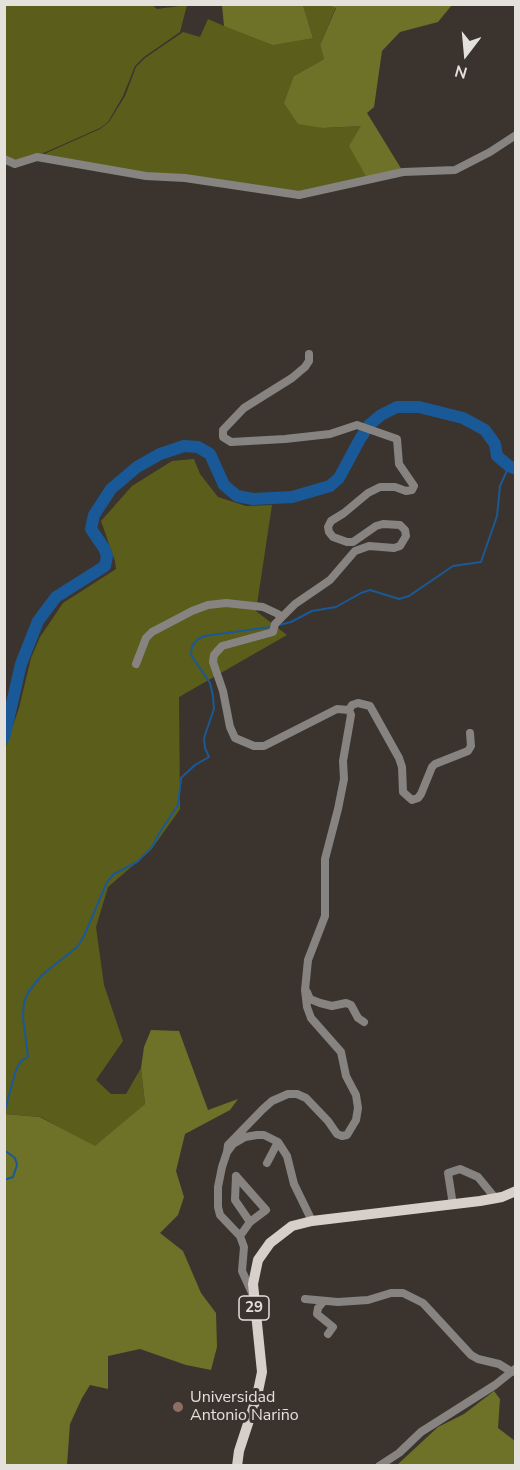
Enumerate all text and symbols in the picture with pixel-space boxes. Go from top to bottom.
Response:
north arrow [436,24,496,84]
text: N [452,59,470,84]
road number: 29 [239,1296,269,1320]
place label: Universidad Antonio Nariño [190,1388,299,1426]
marker: Universidad Antonio Nariño [171,1400,185,1414]

